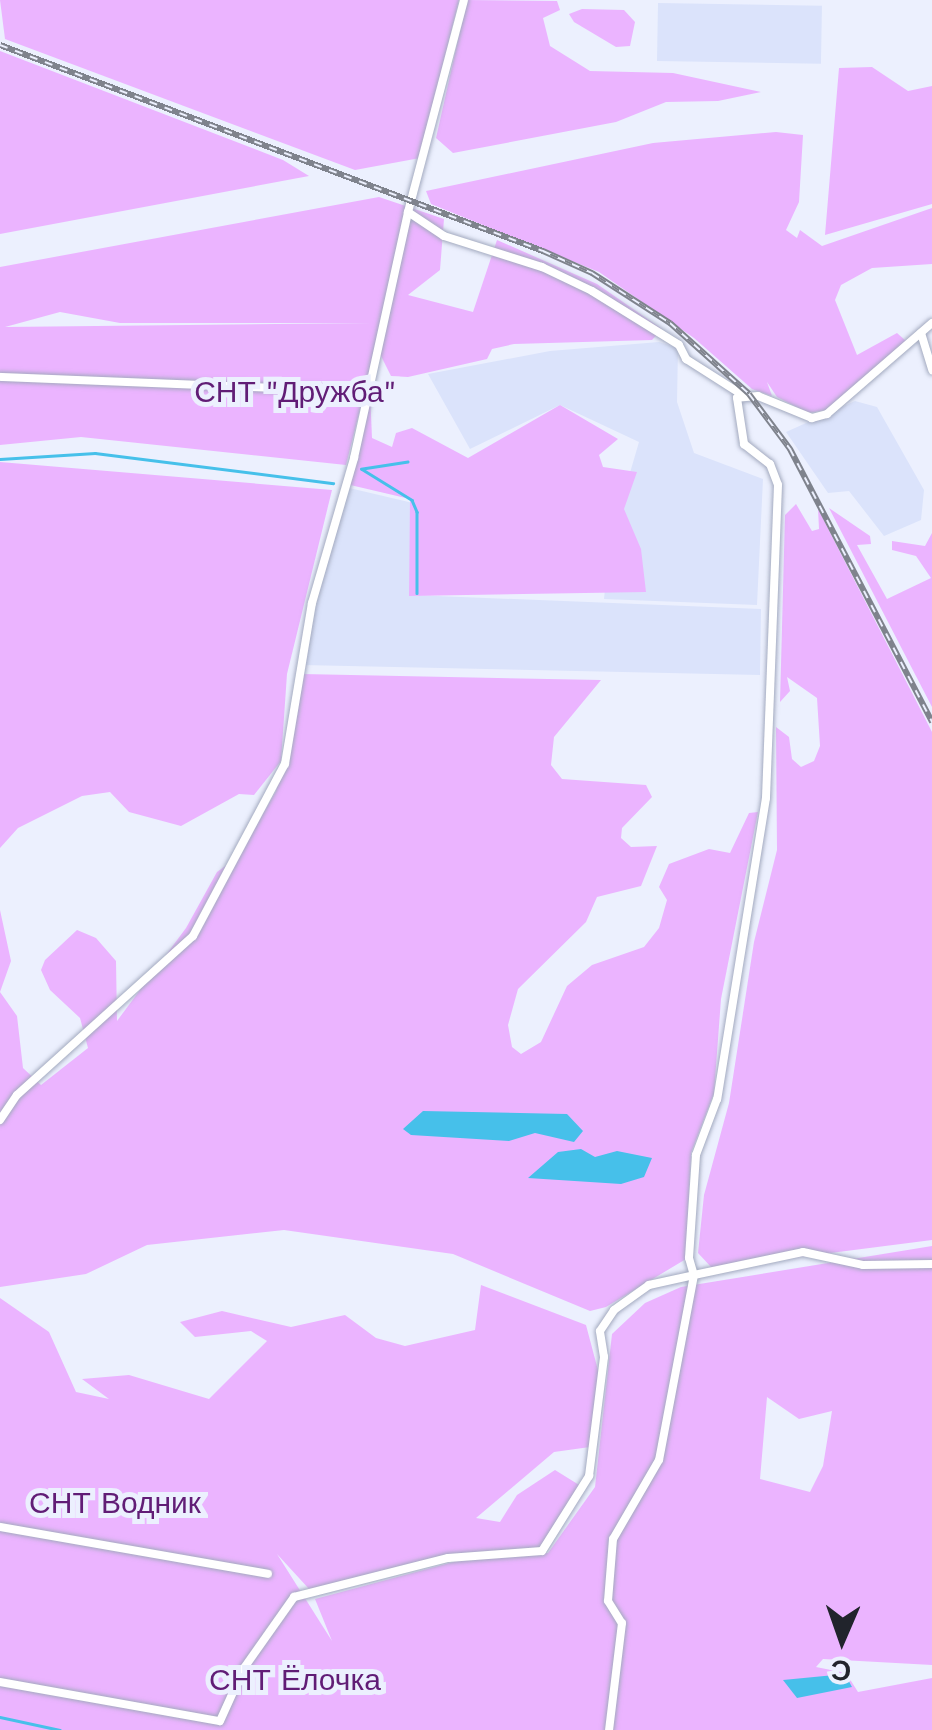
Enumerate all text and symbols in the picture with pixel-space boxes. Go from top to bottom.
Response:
park label: СНТ "Дружба" [194,374,396,410]
park label: СНТ Водник [29,1485,201,1521]
north arrow [792,1590,892,1690]
text: С [830,1654,852,1687]
park label: СНТ Ёлочка [209,1662,381,1698]

